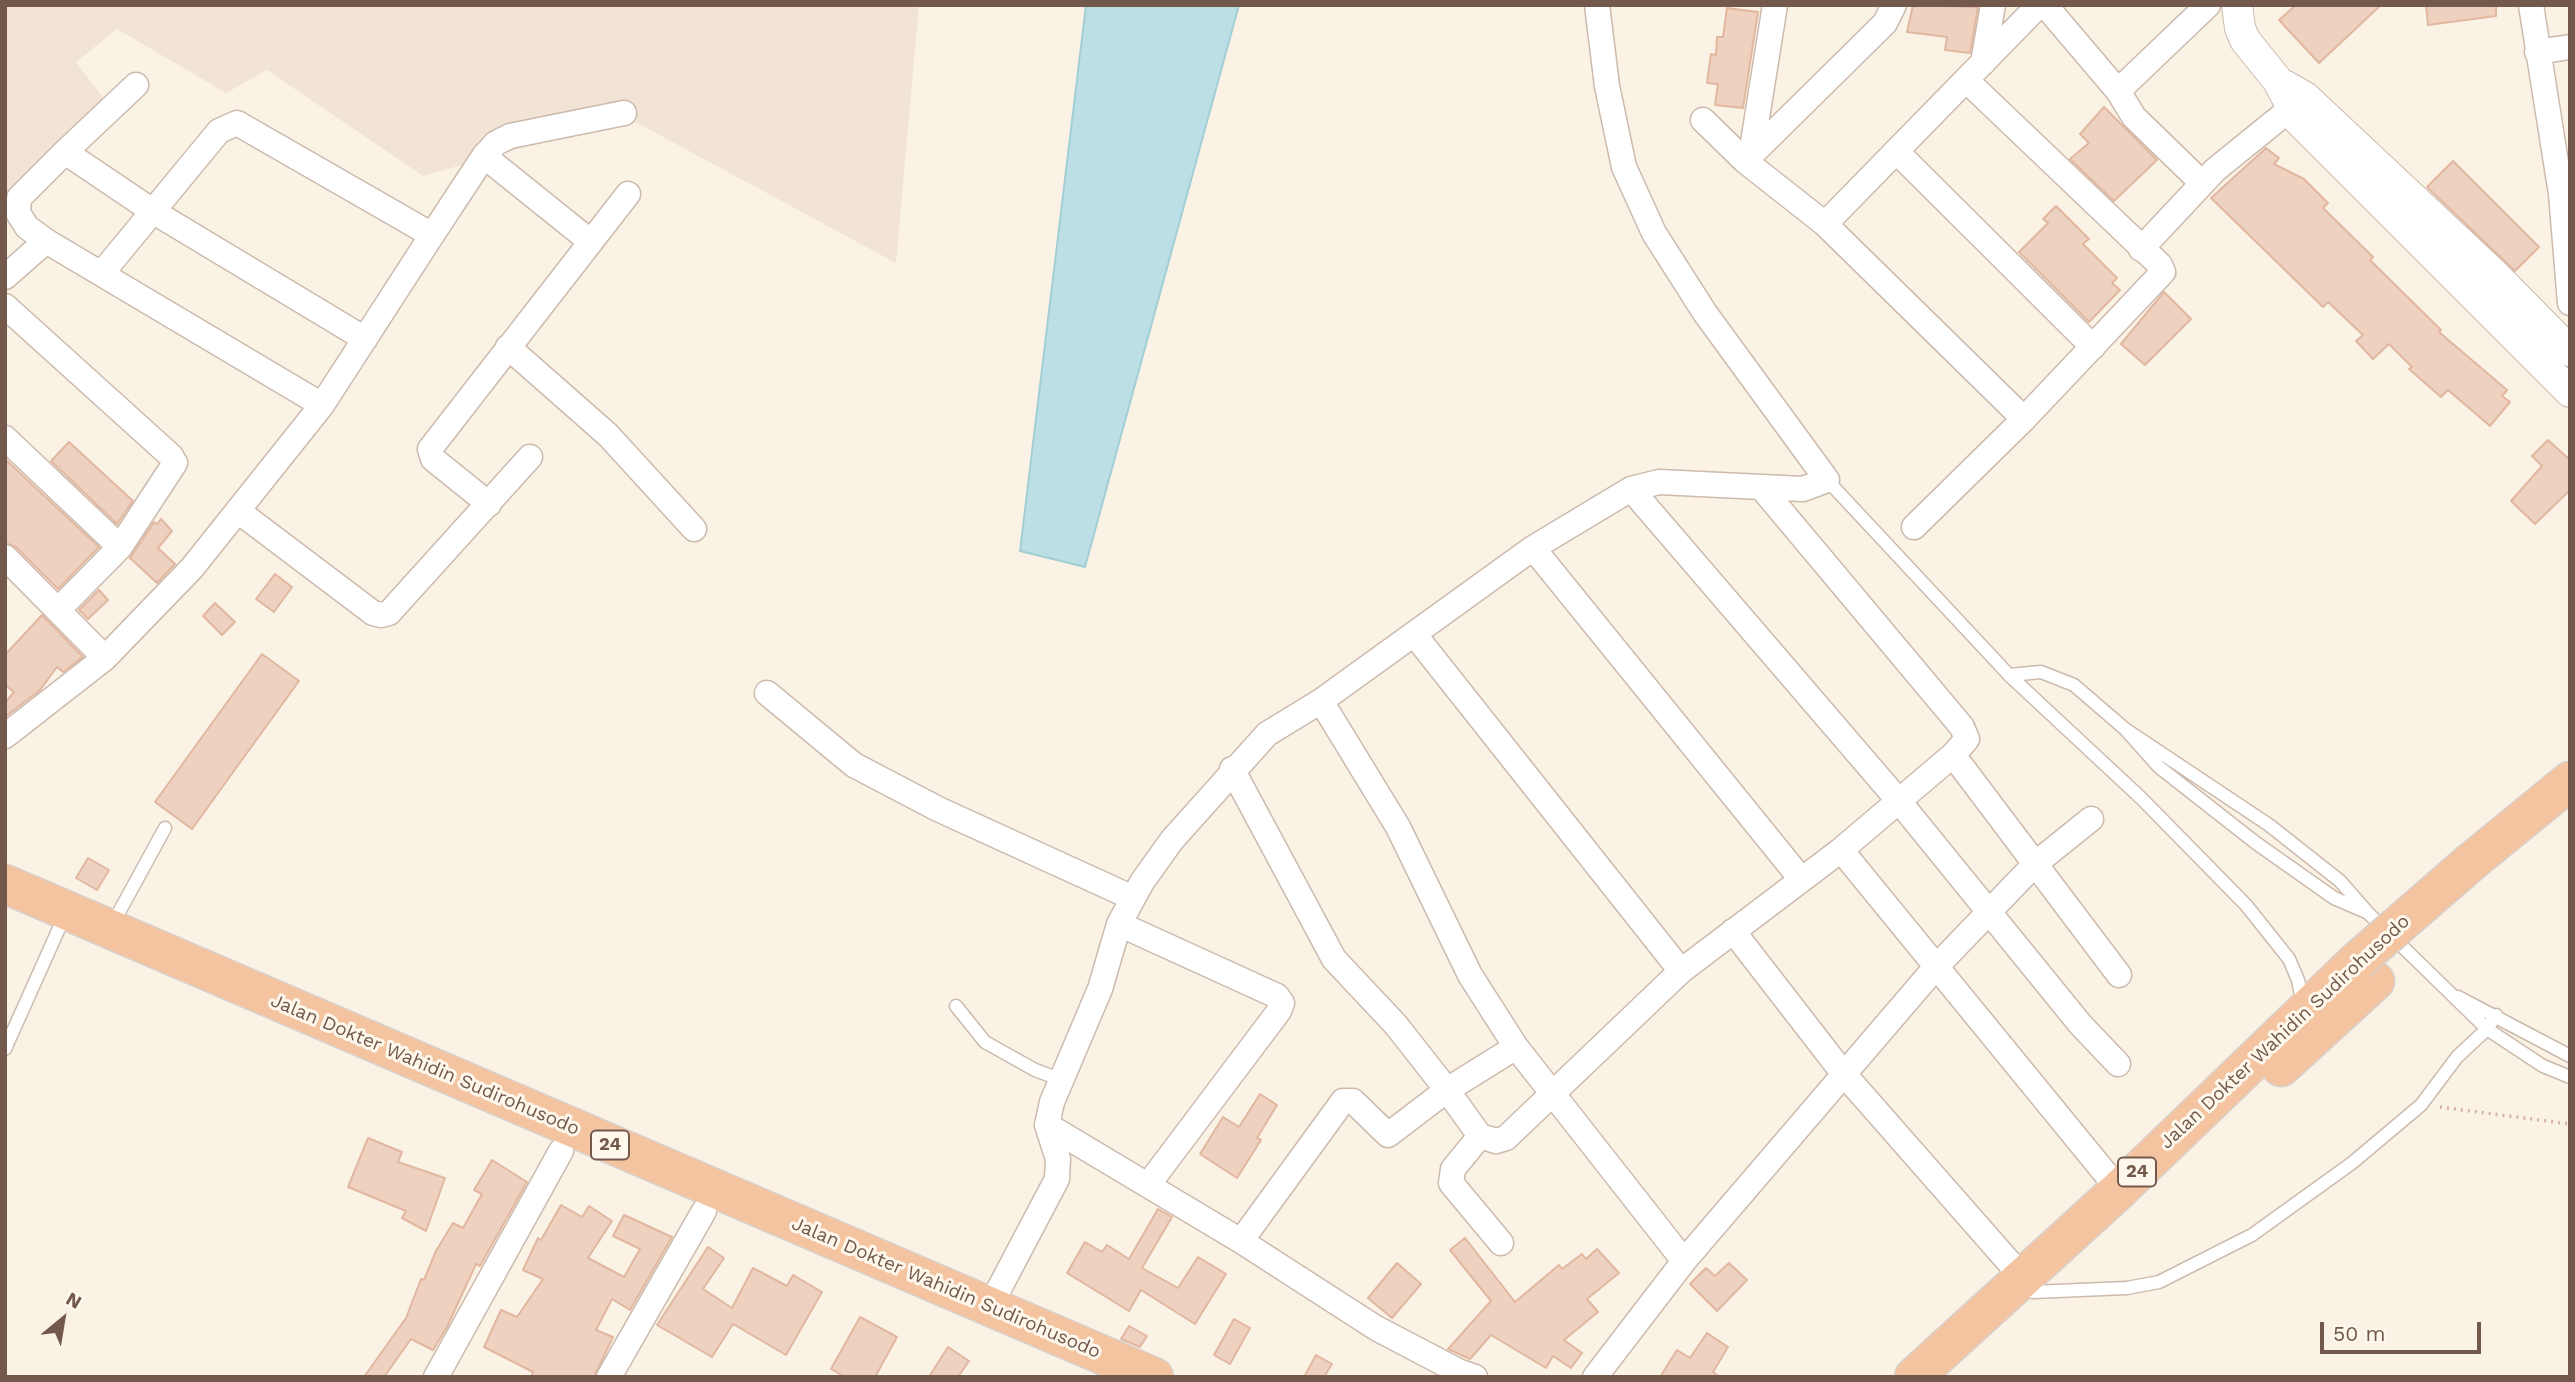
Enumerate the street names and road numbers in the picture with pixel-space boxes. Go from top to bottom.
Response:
street label: Jalan Dokter Wahidin Sudirohusodo [2155,910,2415,1154]
street label: Jalan Dokter Wahidin Sudirohusodo [267,989,583,1141]
road number: 24 [591,1130,629,1160]
road number: 24 [2118,1157,2156,1186]
street label: Jalan Dokter Wahidin Sudirohusodo [788,1212,1104,1364]

